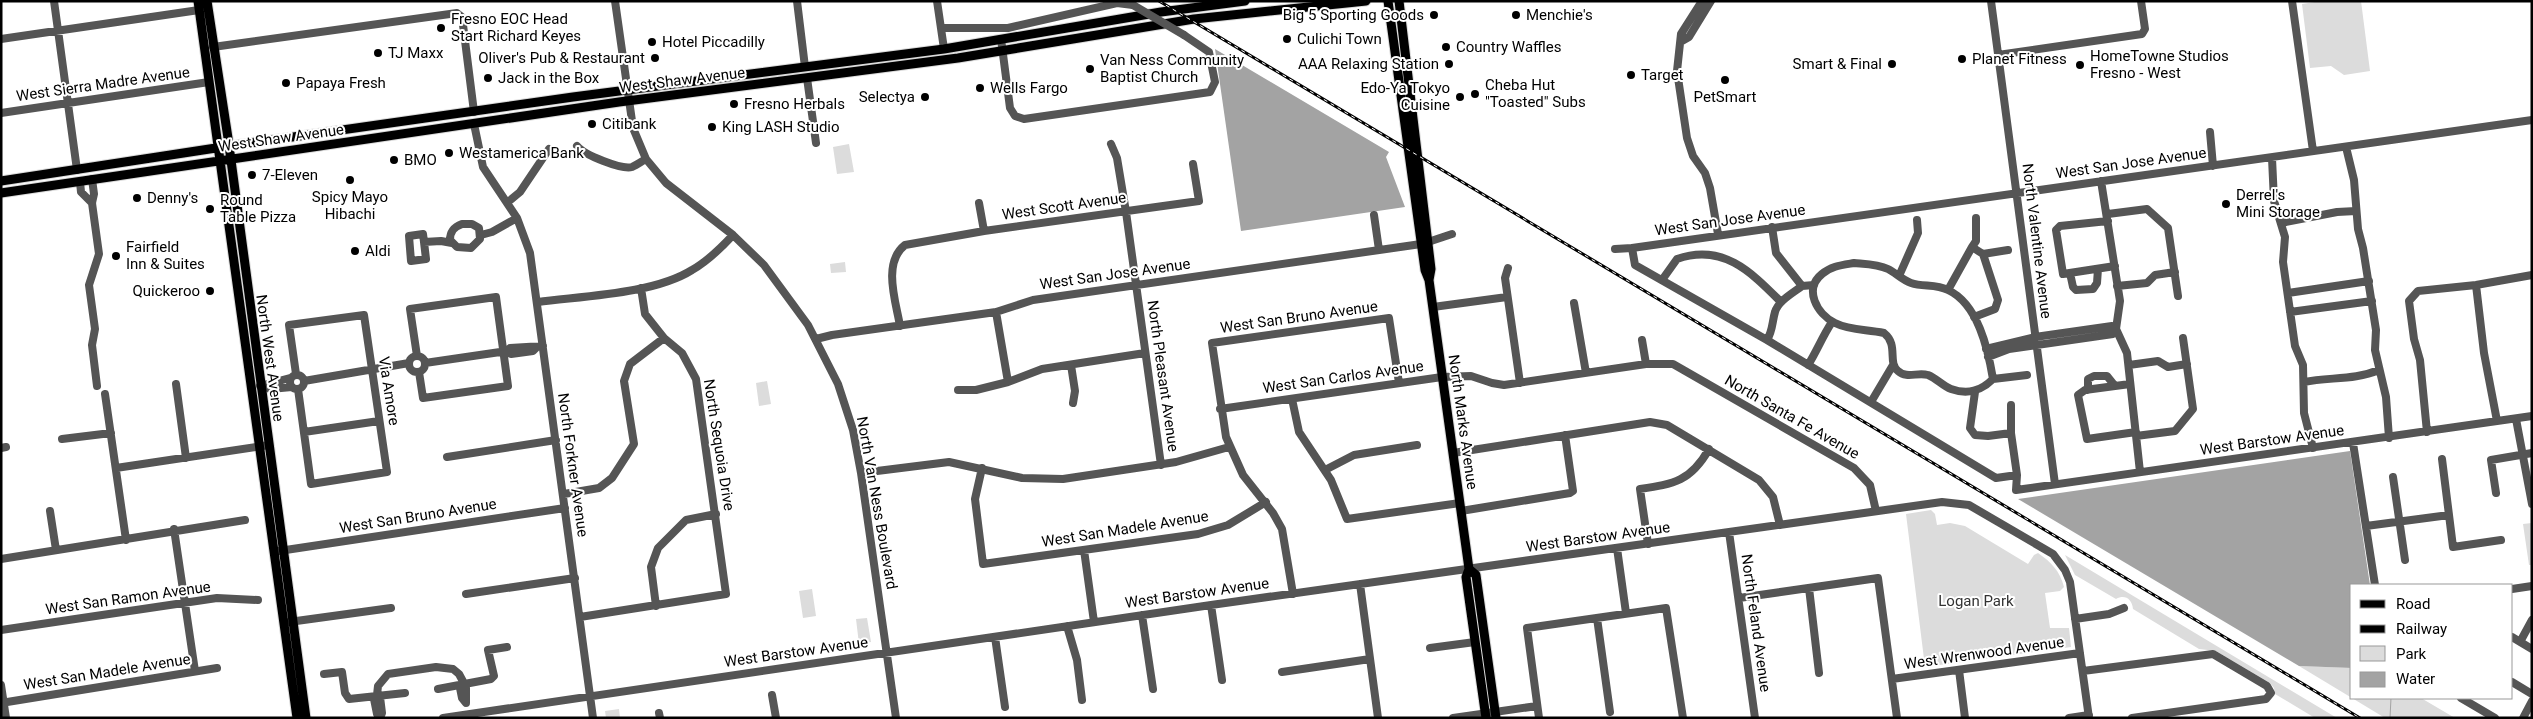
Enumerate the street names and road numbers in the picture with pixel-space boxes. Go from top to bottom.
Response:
street label: West Sierra Madre Avenue [15,63,191,105]
street label: West Shaw Avenue [618,63,746,97]
street label: West Shaw Avenue [217,120,345,156]
street label: West San Jose Avenue [2055,144,2207,182]
street label: North Valentine Avenue [2019,162,2055,320]
street label: West Scott Avenue [1001,188,1127,224]
street label: West San Jose Avenue [1654,201,1806,239]
street label: West San Jose Avenue [1039,255,1191,293]
street label: North West Avenue [252,293,288,423]
street label: West San Bruno Avenue [1219,297,1379,337]
street label: North Pleasant Avenue [1143,299,1183,453]
street label: North Marks Avenue [1445,353,1481,491]
street label: Via Amore [375,355,403,427]
street label: West San Carlos Avenue [1261,357,1425,397]
street label: North Santa Fe Avenue [1721,371,1863,463]
street label: North Sequoia Drive [700,378,738,512]
street label: North Forkner Avenue [554,392,592,538]
street label: North Van Ness Boulevard [853,415,901,591]
street label: West Barstow Avenue [2199,421,2345,459]
street label: West San Bruno Avenue [338,495,498,537]
street label: West San Madele Avenue [1040,507,1210,551]
street label: West Barstow Avenue [1525,518,1671,556]
street label: North Feland Avenue [1737,553,1775,693]
street label: West Barstow Avenue [1124,574,1270,612]
street label: West San Ramon Avenue [44,577,212,619]
street label: West Barstow Avenue [723,633,869,671]
street label: West Wrenwood Avenue [1903,633,2065,673]
street label: West San Madele Avenue [22,650,192,694]

